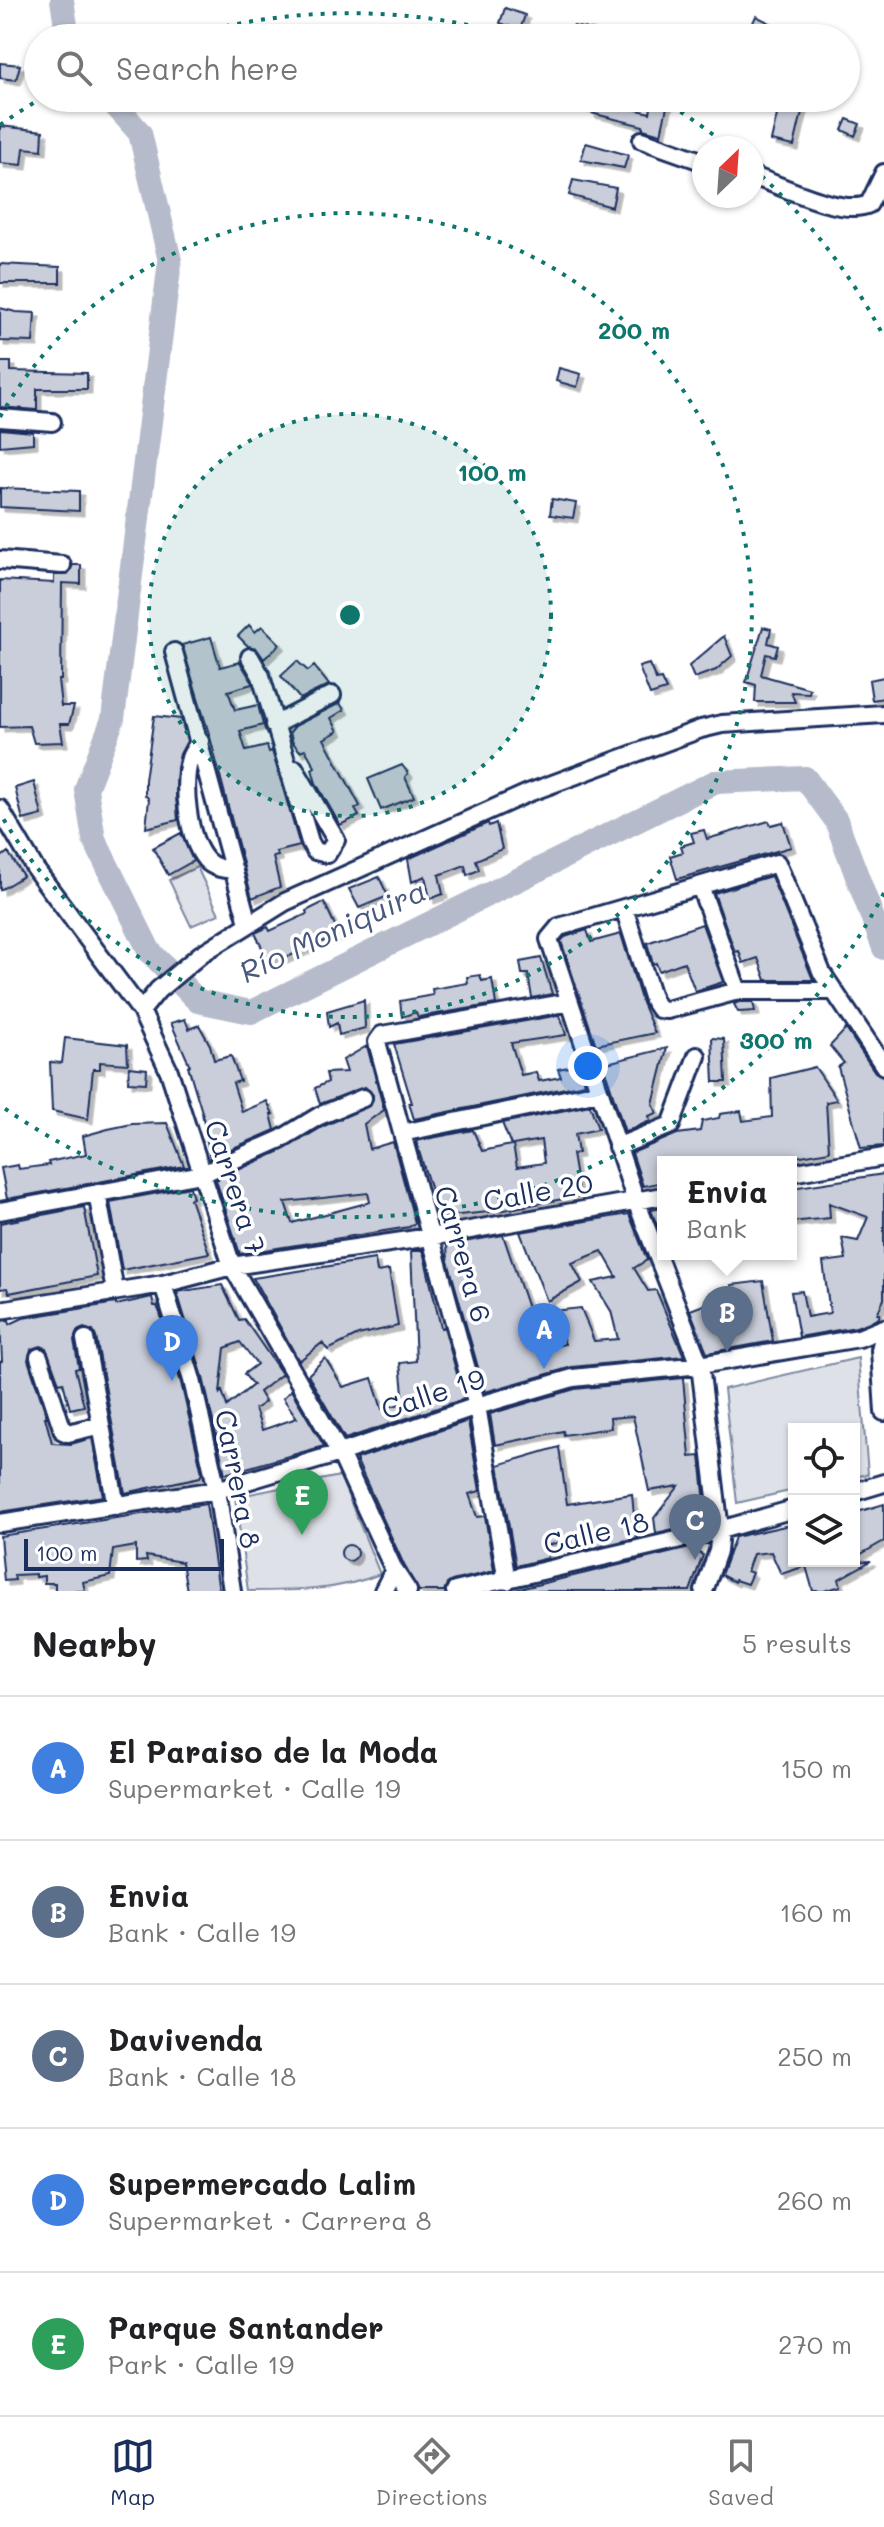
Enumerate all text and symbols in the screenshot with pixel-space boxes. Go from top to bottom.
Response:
search box [24,24,860,112]
icon: search [52,46,96,90]
text: Search here [116,48,299,88]
north arrow [692,136,764,208]
text: 200 m [598,314,670,345]
text: 100 m [457,456,527,487]
centre of rings [336,601,364,629]
water label: Río Moniquira [232,869,432,991]
text: 300 m [740,1024,812,1055]
your location [568,1046,608,1086]
street label: Carrera 7 [197,1115,275,1258]
popup [657,1156,797,1260]
street label: Calle 20 [480,1164,595,1218]
text: Envia [686,1171,768,1211]
street label: Carrera 6 [427,1181,501,1326]
text: Bank [686,1211,747,1245]
pin: B [701,1286,753,1352]
pin: A [518,1303,570,1369]
pin: D [146,1315,198,1381]
street label: Calle 19 [376,1359,489,1427]
street label: Carrera 8 [208,1407,270,1551]
map controls [788,1423,860,1567]
button: locate [788,1423,860,1495]
pin: E [276,1469,328,1535]
pin: C [669,1494,721,1560]
button: layers [788,1495,860,1567]
street label: Calle 18 [539,1502,652,1562]
scale bar [24,1535,224,1571]
text: 100 m [36,1538,98,1567]
text: Nearby [32,1621,157,1666]
text: 5 results [742,1626,852,1660]
text: El Paraiso de la Moda [108,1731,438,1771]
text: A [49,1751,67,1785]
text: 150 m [780,1751,852,1785]
text: Supermarket · Calle 19 [108,1771,401,1805]
text: Envia [108,1875,189,1915]
text: B [49,1895,67,1929]
text: 160 m [780,1895,852,1929]
text: Bank · Calle 19 [108,1915,296,1949]
text: Davivenda [108,2019,263,2059]
text: C [48,2039,68,2073]
text: 250 m [777,2039,852,2073]
text: Bank · Calle 18 [108,2059,296,2093]
text: Supermercado Lalim [108,2163,416,2203]
text: D [49,2183,67,2217]
text: 260 m [777,2183,852,2217]
text: Supermarket · Carrera 8 [108,2203,432,2237]
text: Parque Santander [108,2307,384,2347]
text: E [50,2327,66,2361]
text: 270 m [778,2327,852,2361]
text: Park · Calle 19 [108,2347,294,2381]
tab: Map [110,2434,155,2511]
tab: Directions [376,2434,488,2511]
tab: Saved [708,2434,774,2511]

